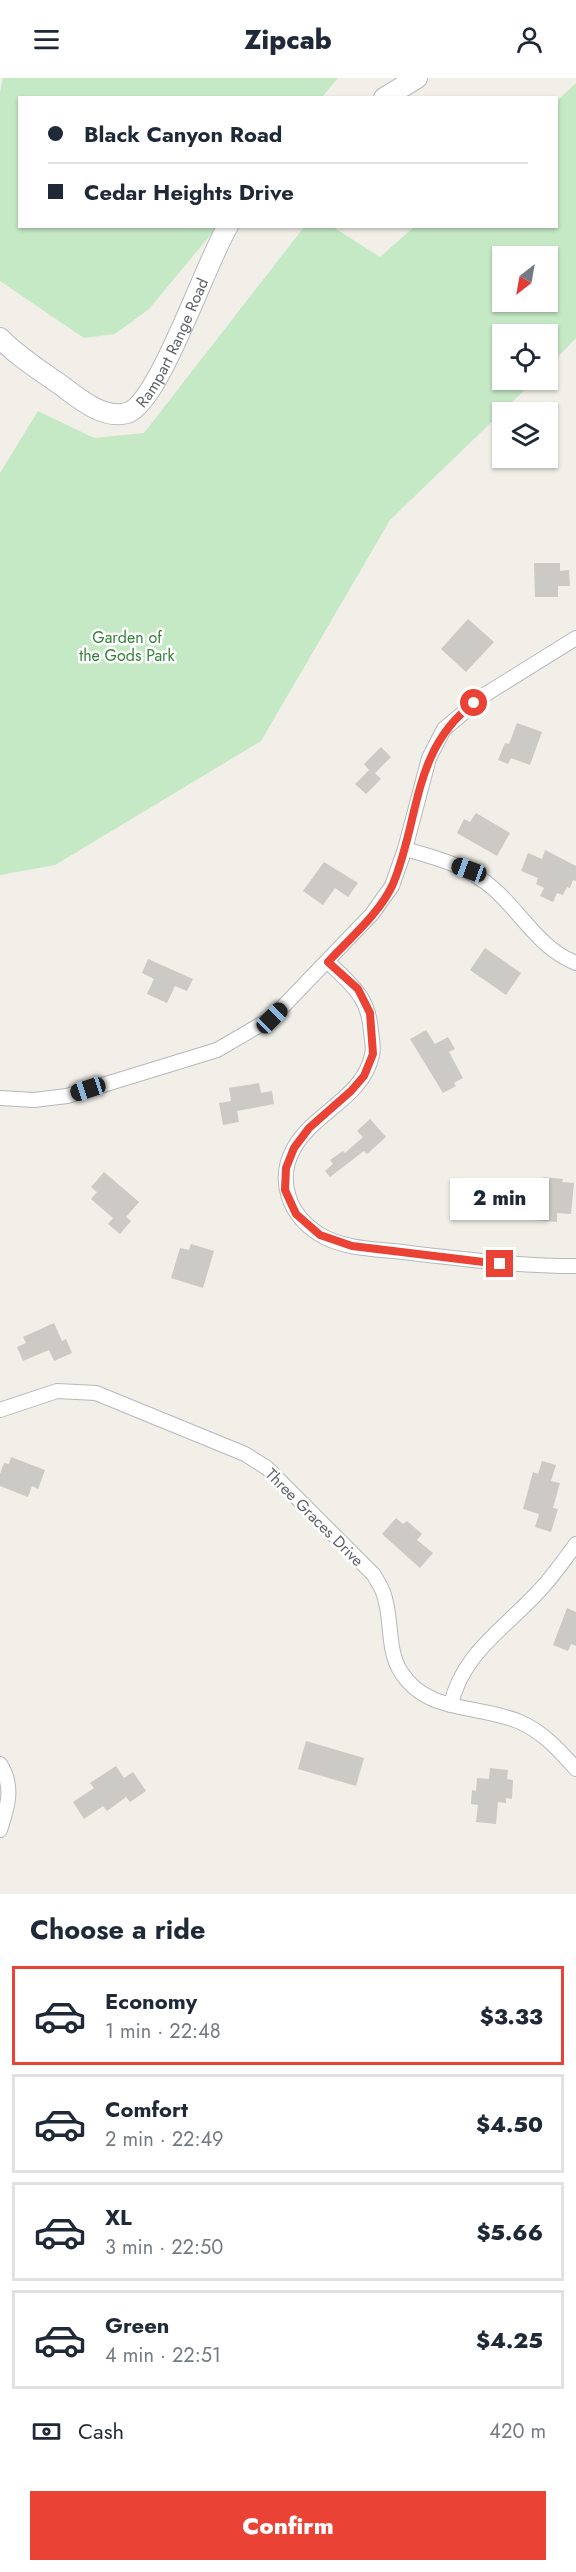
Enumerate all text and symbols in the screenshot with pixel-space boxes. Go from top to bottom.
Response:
text: Zipcab [244,20,332,59]
icon: menu [30,23,63,56]
icon: person [513,23,546,56]
text: Black Canyon Road [84,118,282,150]
text: Cedar Heights Drive [84,176,294,208]
north arrow [492,246,558,312]
map controls [492,246,558,468]
street label: Rampart Range Road [130,274,214,413]
button: locate [492,324,558,390]
button: layers [492,402,558,468]
park label: Garden of the Gods Park [79,626,176,667]
route start [460,689,487,716]
car [449,855,489,885]
car [253,999,291,1037]
car [68,1075,108,1103]
callout: 2 min [450,1177,550,1219]
text: 2 min [473,1184,526,1213]
route end [486,1250,513,1277]
street label: Three Graces Drive [260,1463,369,1572]
text: Choose a ride [30,1910,205,1949]
text: Economy [105,1985,197,2017]
icon: car [33,1989,87,2043]
text: $3.33 [480,2000,543,2032]
text: 1 min · 22:48 [105,2017,221,2046]
text: Comfort [105,2093,188,2125]
icon: car [33,2097,87,2151]
text: $4.50 [476,2108,543,2140]
text: 2 min · 22:49 [105,2125,224,2154]
text: XL [105,2201,132,2233]
icon: car [33,2205,87,2259]
text: $5.66 [476,2216,543,2248]
text: 3 min · 22:50 [105,2233,223,2262]
text: Green [105,2309,169,2341]
icon: car [33,2313,87,2367]
text: $4.25 [476,2324,543,2356]
text: 4 min · 22:51 [105,2341,221,2370]
icon: cash [30,2415,63,2448]
text: Cash [78,2415,124,2447]
text: 420 m [489,2417,546,2446]
button: Confirm [30,2491,546,2560]

